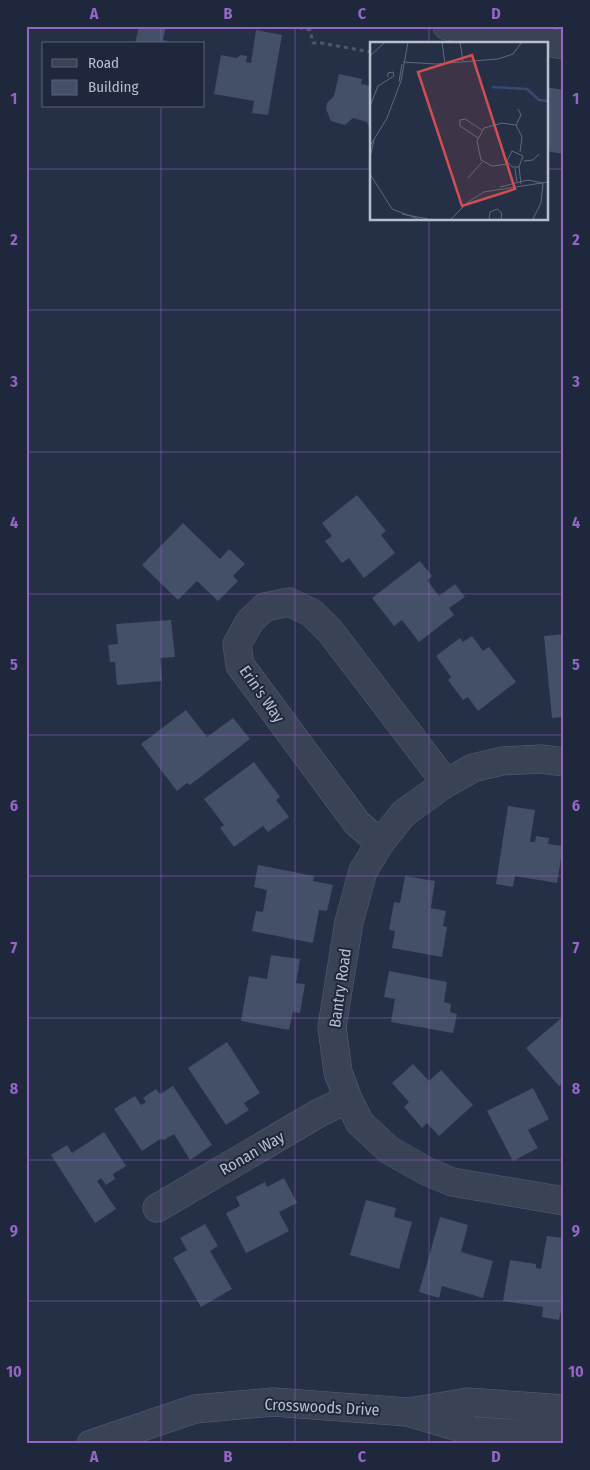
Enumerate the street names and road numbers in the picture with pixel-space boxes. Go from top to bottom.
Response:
street label: Erin's Way [236,662,289,727]
street label: Bantry Road [325,947,355,1029]
street label: Ronan Way [216,1126,288,1179]
street label: Crosswoods Drive [264,1394,380,1420]

